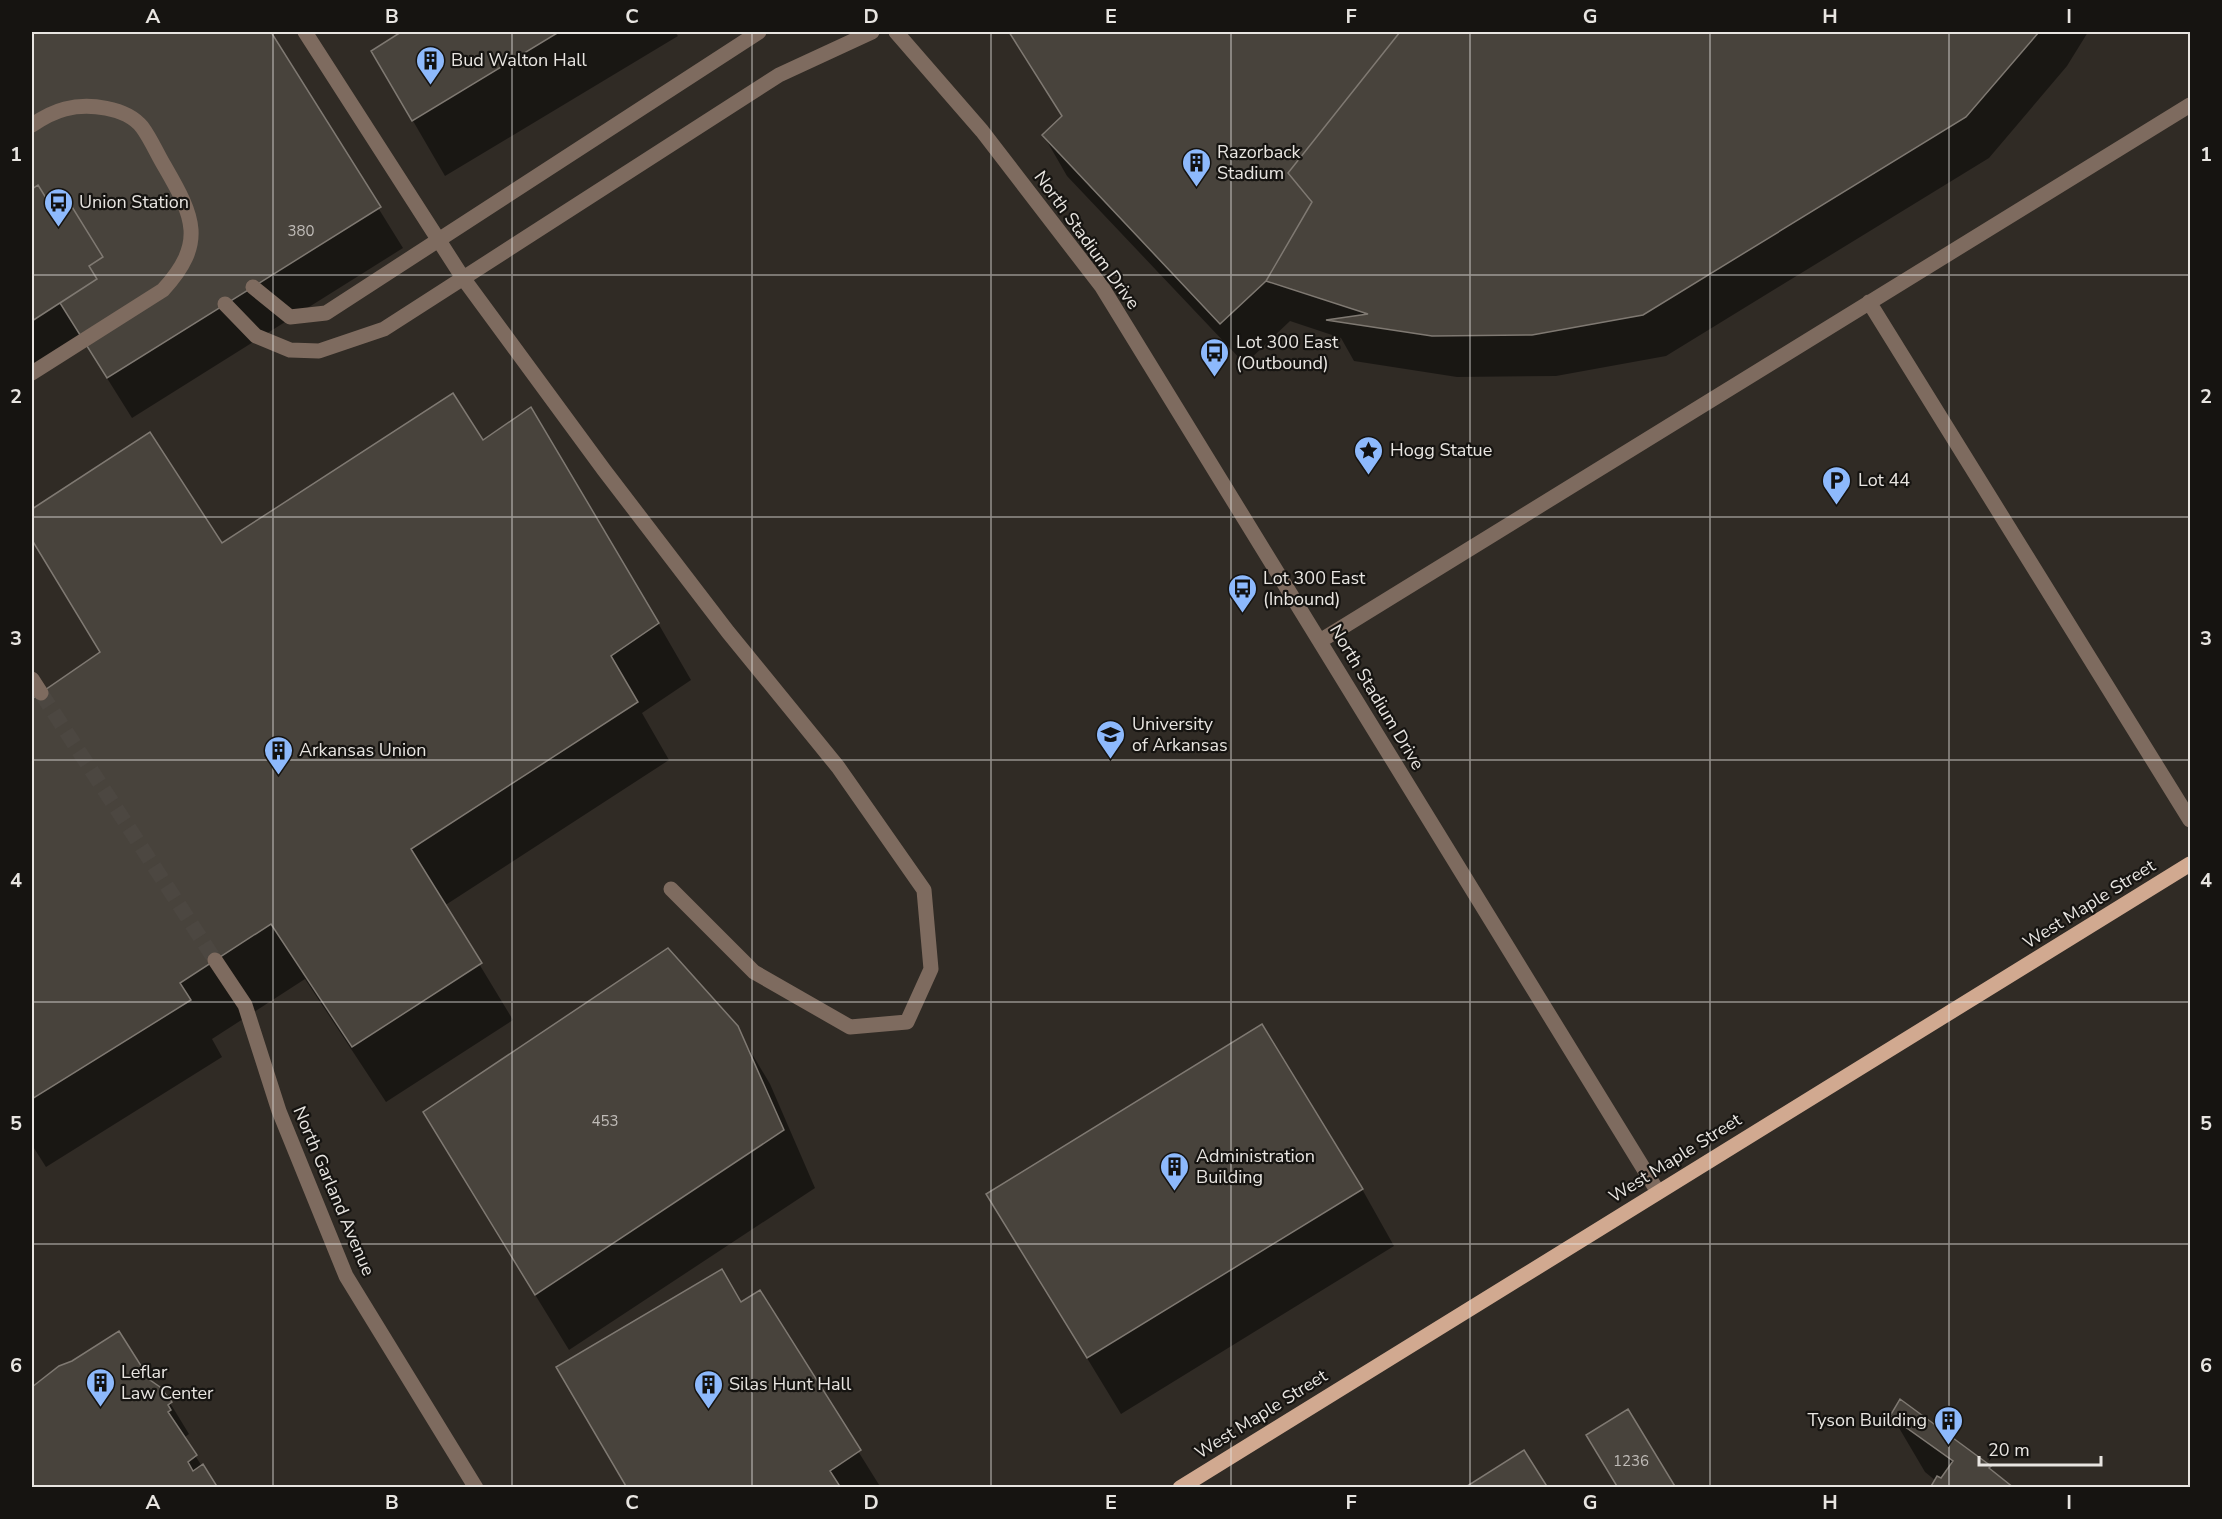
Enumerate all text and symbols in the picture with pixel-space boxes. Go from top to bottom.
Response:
text: A [146,3,161,30]
text: B [385,3,399,30]
text: C [625,3,639,30]
text: D [863,3,879,30]
text: E [1105,3,1117,30]
text: F [1345,3,1357,30]
text: G [1583,3,1597,30]
text: H [1822,3,1838,30]
text: I [2066,3,2072,30]
building icon: Bud Walton Hall [414,44,446,86]
place label: Bud Walton Hall [451,48,588,72]
place label: Razorback Stadium [1217,140,1302,185]
text: 1 [10,141,22,168]
text: 1 [2200,141,2212,168]
building icon: Razorback Stadium [1180,146,1212,188]
street label: North Stadium Drive [1029,166,1145,314]
bus stop icon: Union Station [42,186,74,228]
place label: Union Station [79,190,189,214]
house number: 380 [287,221,315,241]
place label: Lot 300 East (Outbound) [1236,330,1339,375]
bus stop icon: Lot 300 East (Outbound) [1199,336,1231,378]
text: 2 [10,383,22,410]
text: 2 [2200,383,2212,410]
place icon: Hogg Statue [1353,434,1385,476]
place label: Hogg Statue [1390,438,1492,462]
parking icon: Lot 44 [1821,464,1853,506]
place label: Lot 44 [1858,468,1910,492]
place label: Lot 300 East (Inbound) [1263,566,1366,611]
bus stop icon: Lot 300 East (Inbound) [1226,572,1258,614]
street label: North Stadium Drive [1324,620,1430,774]
text: 3 [10,625,22,652]
text: 3 [2200,625,2212,652]
place label: University of Arkansas [1132,712,1228,757]
school or university icon: University of Arkansas [1095,718,1127,760]
building icon: Arkansas Union [262,734,294,776]
place label: Arkansas Union [299,738,426,762]
street label: West Maple Street [2018,853,2160,954]
text: 4 [10,867,22,894]
text: 4 [2200,867,2212,894]
street label: North Garland Avenue [287,1103,381,1279]
street label: West Maple Street [1604,1107,1746,1208]
text: 5 [10,1110,22,1137]
text: 5 [2200,1110,2212,1137]
house number: 453 [591,1111,619,1131]
place label: Administration Building [1196,1144,1315,1189]
building icon: Administration Building [1159,1150,1191,1192]
text: 6 [10,1352,22,1379]
text: 6 [2200,1352,2212,1379]
place label: Leflar Law Center [121,1360,214,1405]
street label: West Maple Street [1190,1363,1332,1464]
building icon: Leflar Law Center [84,1366,116,1408]
building icon: Silas Hunt Hall [692,1368,724,1410]
place label: Silas Hunt Hall [729,1372,852,1396]
building icon: Tyson Building [1932,1404,1964,1446]
place label: Tyson Building [1808,1408,1927,1432]
scale bar [1979,1429,2100,1467]
text: 20 m [1988,1438,2030,1462]
house number: 1236 [1613,1451,1649,1471]
text: A [146,1489,161,1516]
text: B [385,1489,399,1516]
text: C [625,1489,639,1516]
text: D [863,1489,879,1516]
text: E [1105,1489,1117,1516]
text: F [1345,1489,1357,1516]
text: G [1583,1489,1597,1516]
text: H [1822,1489,1838,1516]
text: I [2066,1489,2072,1516]

